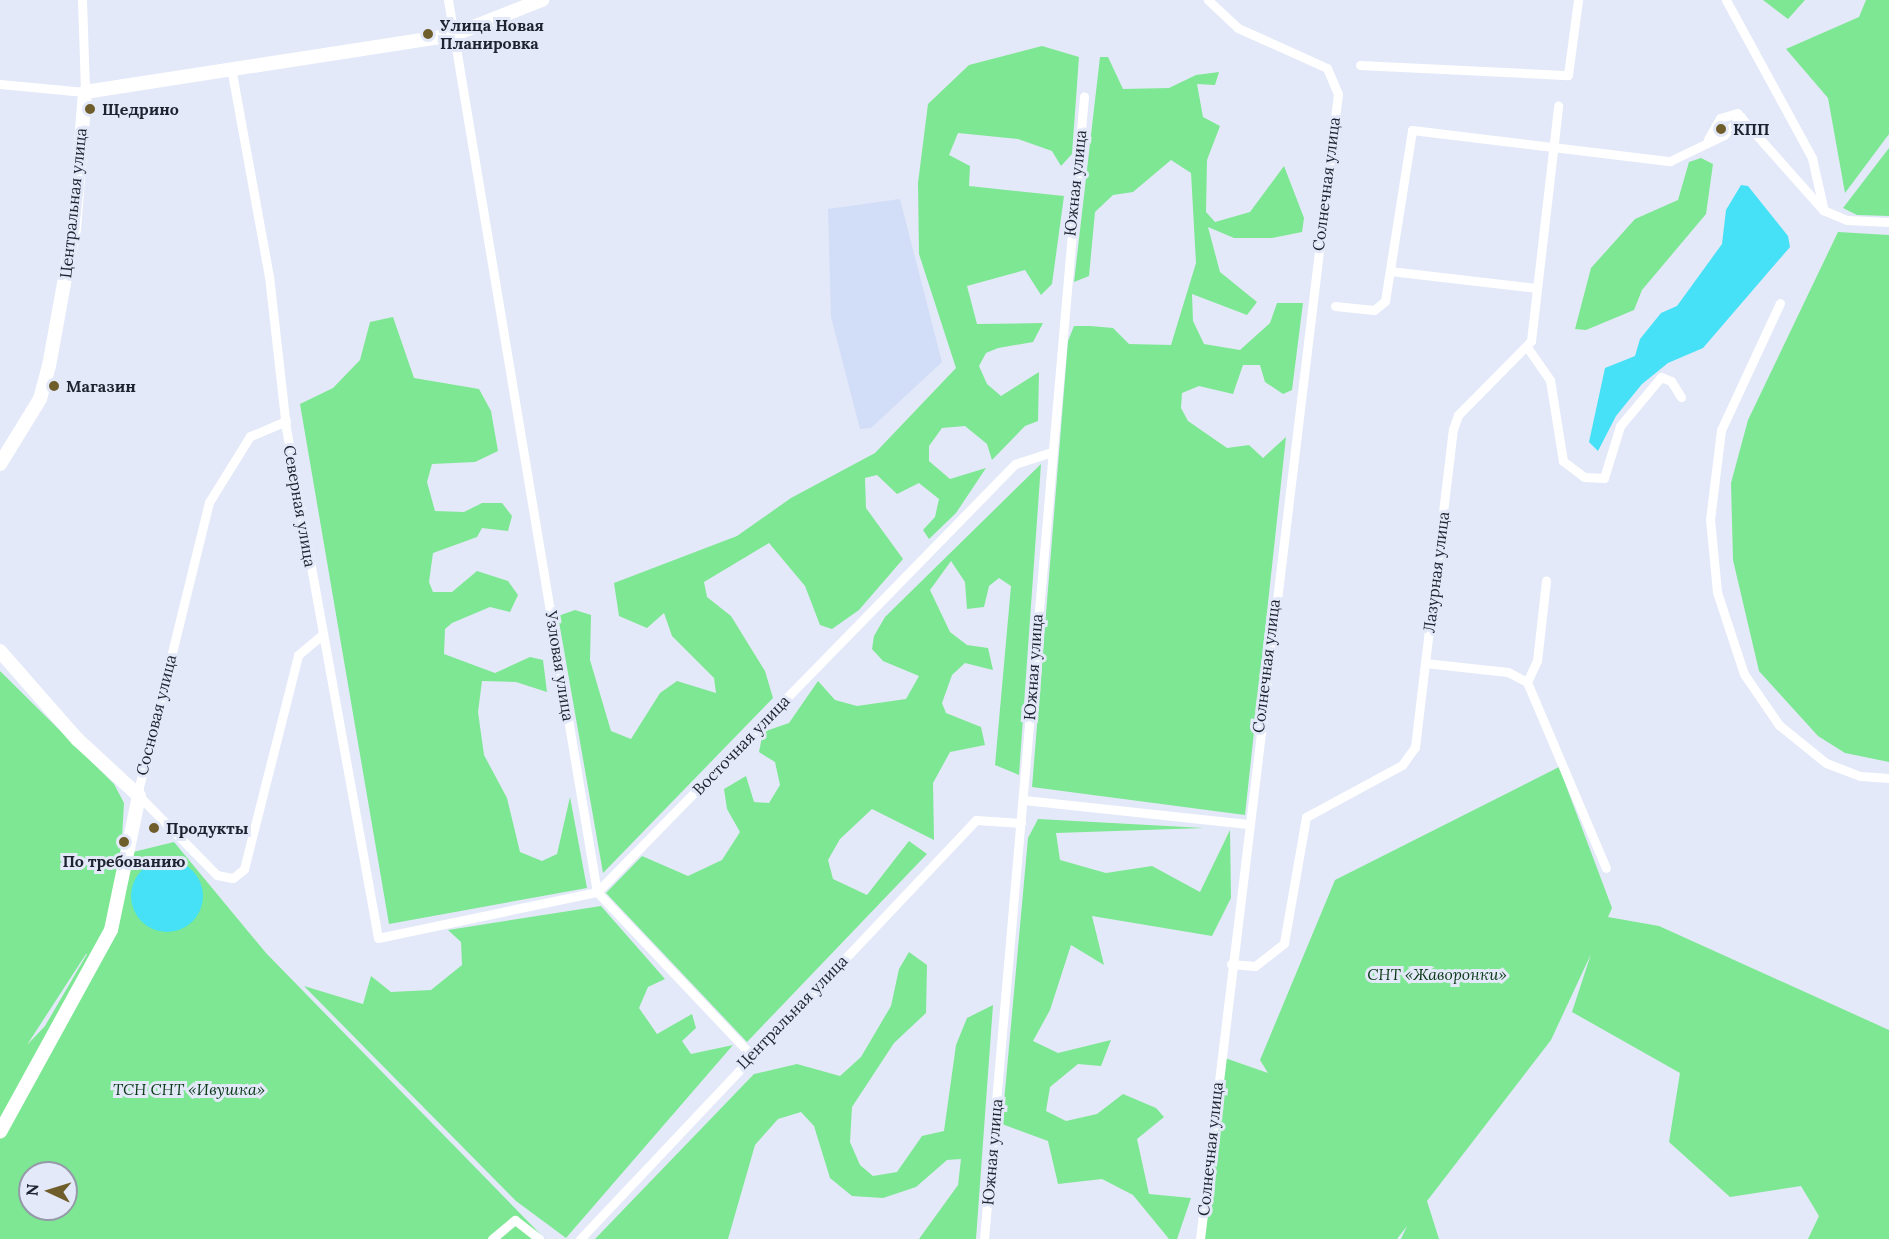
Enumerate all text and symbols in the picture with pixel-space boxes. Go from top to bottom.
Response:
place label: Улица Новая Планировка [440,15,544,53]
marker: Улица Новая Планировка [421,27,435,41]
place label: Щедрино [102,99,179,119]
marker: Щедрино [83,102,97,116]
street label: Солнечная улица [1308,116,1344,252]
place label: КПП [1733,119,1770,139]
marker: КПП [1714,122,1728,136]
street label: Центральная улица [56,127,90,279]
street label: Южная улица [1060,129,1090,237]
place label: Магазин [66,376,136,396]
marker: Магазин [47,379,61,393]
street label: Северная улица [280,443,320,569]
street label: Лазурная улица [1419,510,1453,634]
street label: Солнечная улица [1248,598,1284,734]
street label: Узловая улица [542,609,578,723]
street label: Южная улица [1020,613,1046,721]
street label: Сосновая улица [132,653,180,777]
street label: Восточная улица [689,691,793,799]
place label: Продукты [166,818,248,838]
marker: Продукты [147,821,161,835]
marker: По требованию [117,835,131,849]
place label: По требованию [63,851,185,871]
street label: Центральная улица [733,951,851,1073]
park label: СНТ «Жаворонки» [1367,964,1507,984]
park label: ТСН СНТ «Ивушка» [113,1079,265,1099]
street label: Солнечная улица [1193,1081,1227,1217]
street label: Южная улица [978,1098,1006,1206]
north arrow [18,1161,78,1221]
text: N [22,1183,42,1197]

